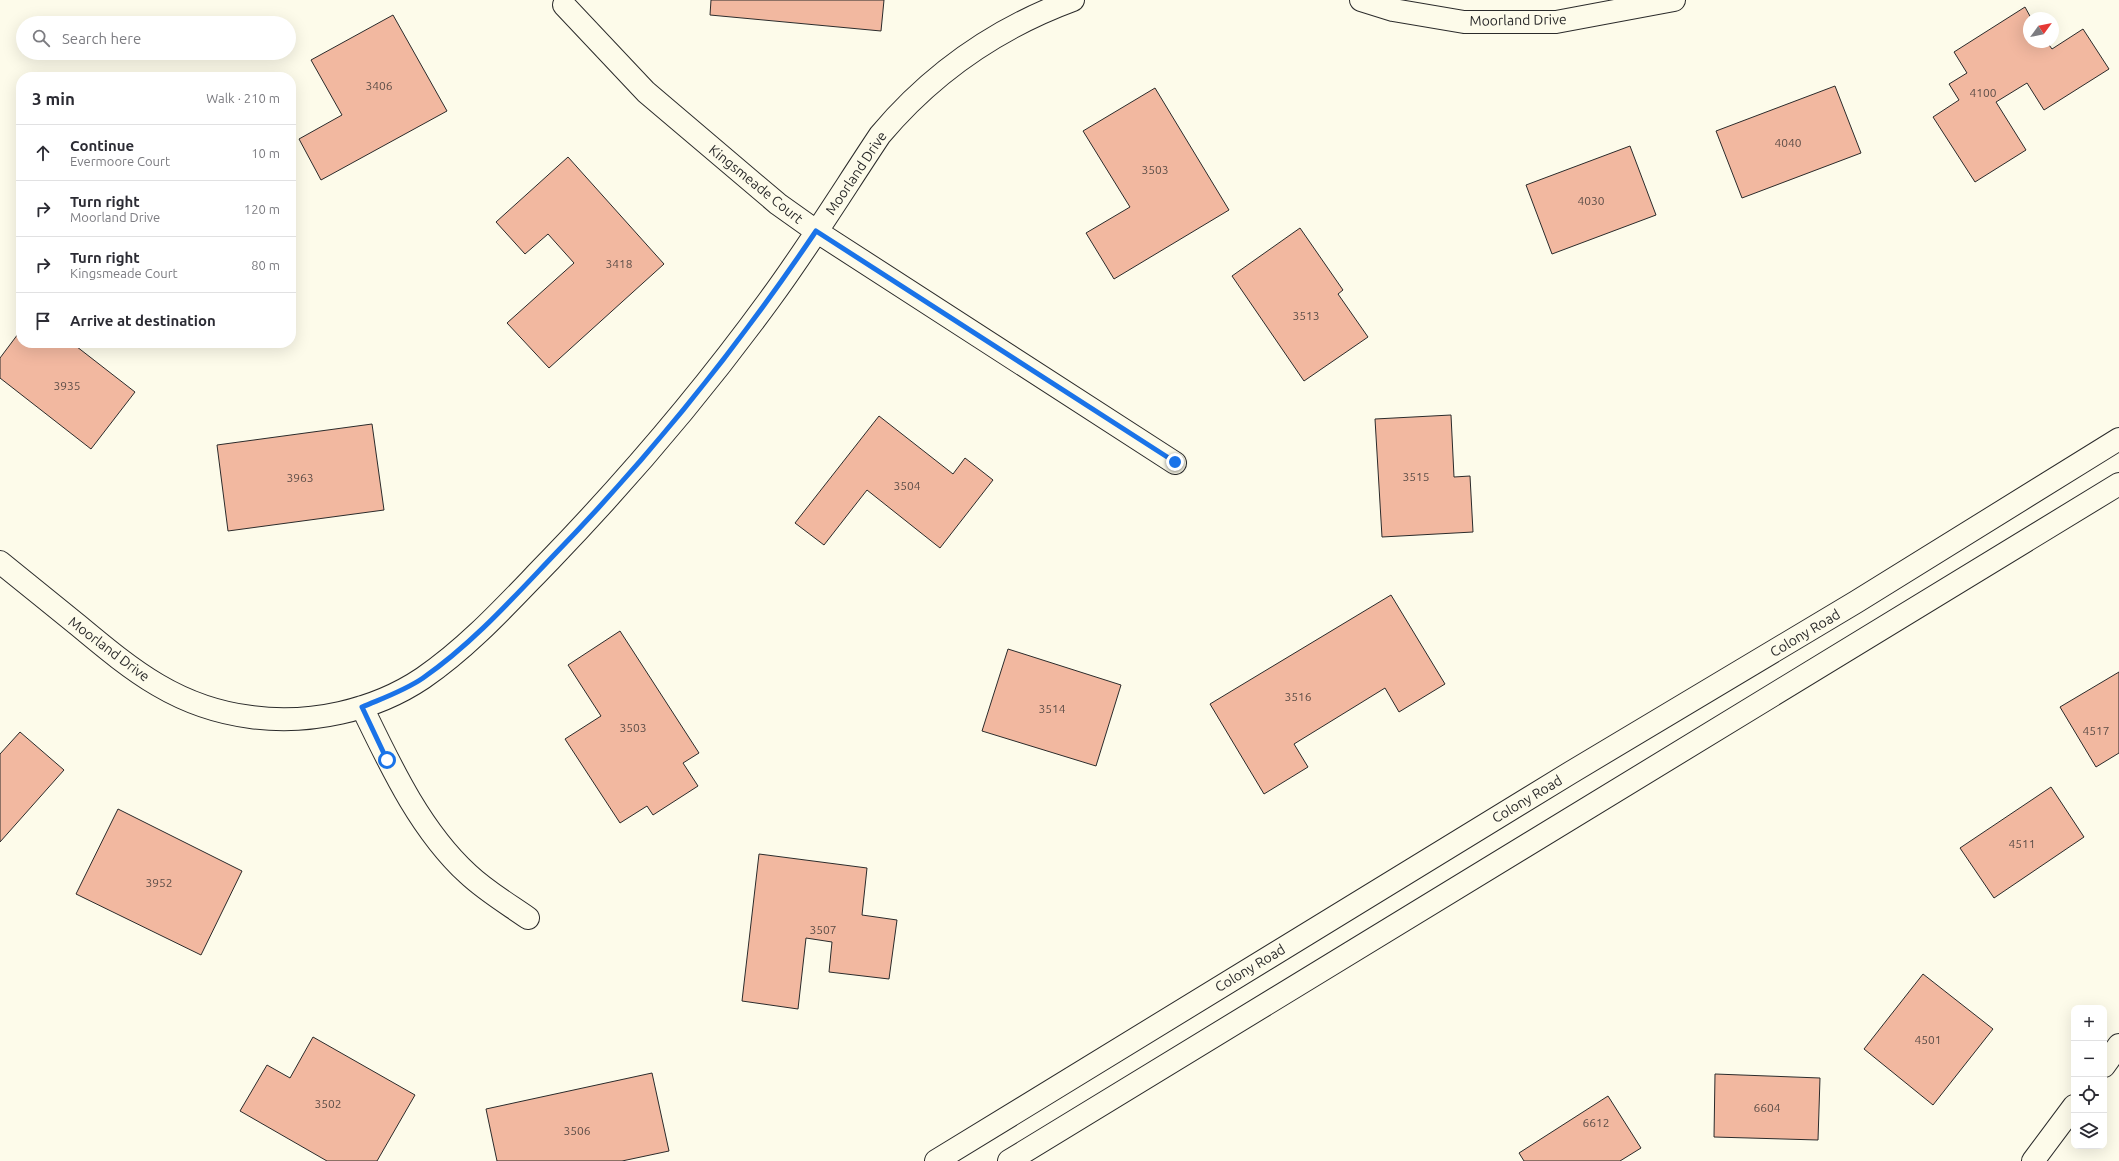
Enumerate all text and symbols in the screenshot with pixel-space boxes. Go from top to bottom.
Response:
street label: Moorland Drive [1469,11,1567,29]
north arrow [2023,12,2059,48]
search box [16,16,296,60]
icon: search [30,27,52,49]
text: Search here [62,30,141,47]
house number: 3406 [365,79,393,92]
house number: 4100 [1969,86,1997,99]
text: 3 min [32,89,75,108]
text: Walk · 210 m [206,91,280,105]
street label: Moorland Drive [822,128,890,218]
house number: 4040 [1774,136,1802,149]
text: Continue [70,137,134,154]
street label: Kingsmeade Court [706,141,806,227]
icon: ahead [32,142,54,164]
text: 10 m [251,146,280,160]
text: Evermoore Court [70,154,170,168]
house number: 3503 [1141,163,1169,176]
text: Turn right [70,193,140,210]
house number: 4030 [1577,194,1605,207]
icon: right [32,198,54,220]
text: 120 m [244,202,280,216]
text: Moorland Drive [70,210,160,224]
text: Turn right [70,249,140,266]
icon: right [32,254,54,276]
house number: 3418 [605,257,633,270]
text: 80 m [251,258,280,272]
text: Kingsmeade Court [70,266,178,280]
house number: 3513 [1292,309,1320,322]
icon: arrive [32,310,54,332]
text: Arrive at destination [70,312,216,329]
house number: 3935 [53,379,81,392]
route end [1166,453,1184,471]
house number: 3515 [1402,470,1430,483]
house number: 3963 [286,471,314,484]
house number: 3504 [893,479,921,492]
street label: Colony Road [1767,606,1843,660]
street label: Moorland Drive [65,613,153,685]
house number: 3516 [1284,690,1312,703]
house number: 3514 [1038,702,1066,715]
house number: 3503 [619,721,647,734]
house number: 4517 [2082,724,2110,737]
route start [378,751,396,769]
street label: Colony Road [1489,772,1565,826]
house number: 4511 [2008,837,2036,850]
house number: 3952 [145,876,173,889]
house number: 3507 [809,923,837,936]
street label: Colony Road [1212,941,1288,995]
map controls [2071,1005,2107,1149]
button: + [2071,1005,2107,1041]
house number: 4501 [1914,1033,1942,1046]
button: − [2071,1041,2107,1077]
button: locate [2071,1077,2107,1113]
house number: 3502 [314,1097,342,1110]
house number: 6604 [1753,1101,1781,1114]
button: layers [2071,1113,2107,1149]
house number: 6612 [1582,1116,1610,1129]
house number: 3506 [563,1124,591,1137]

